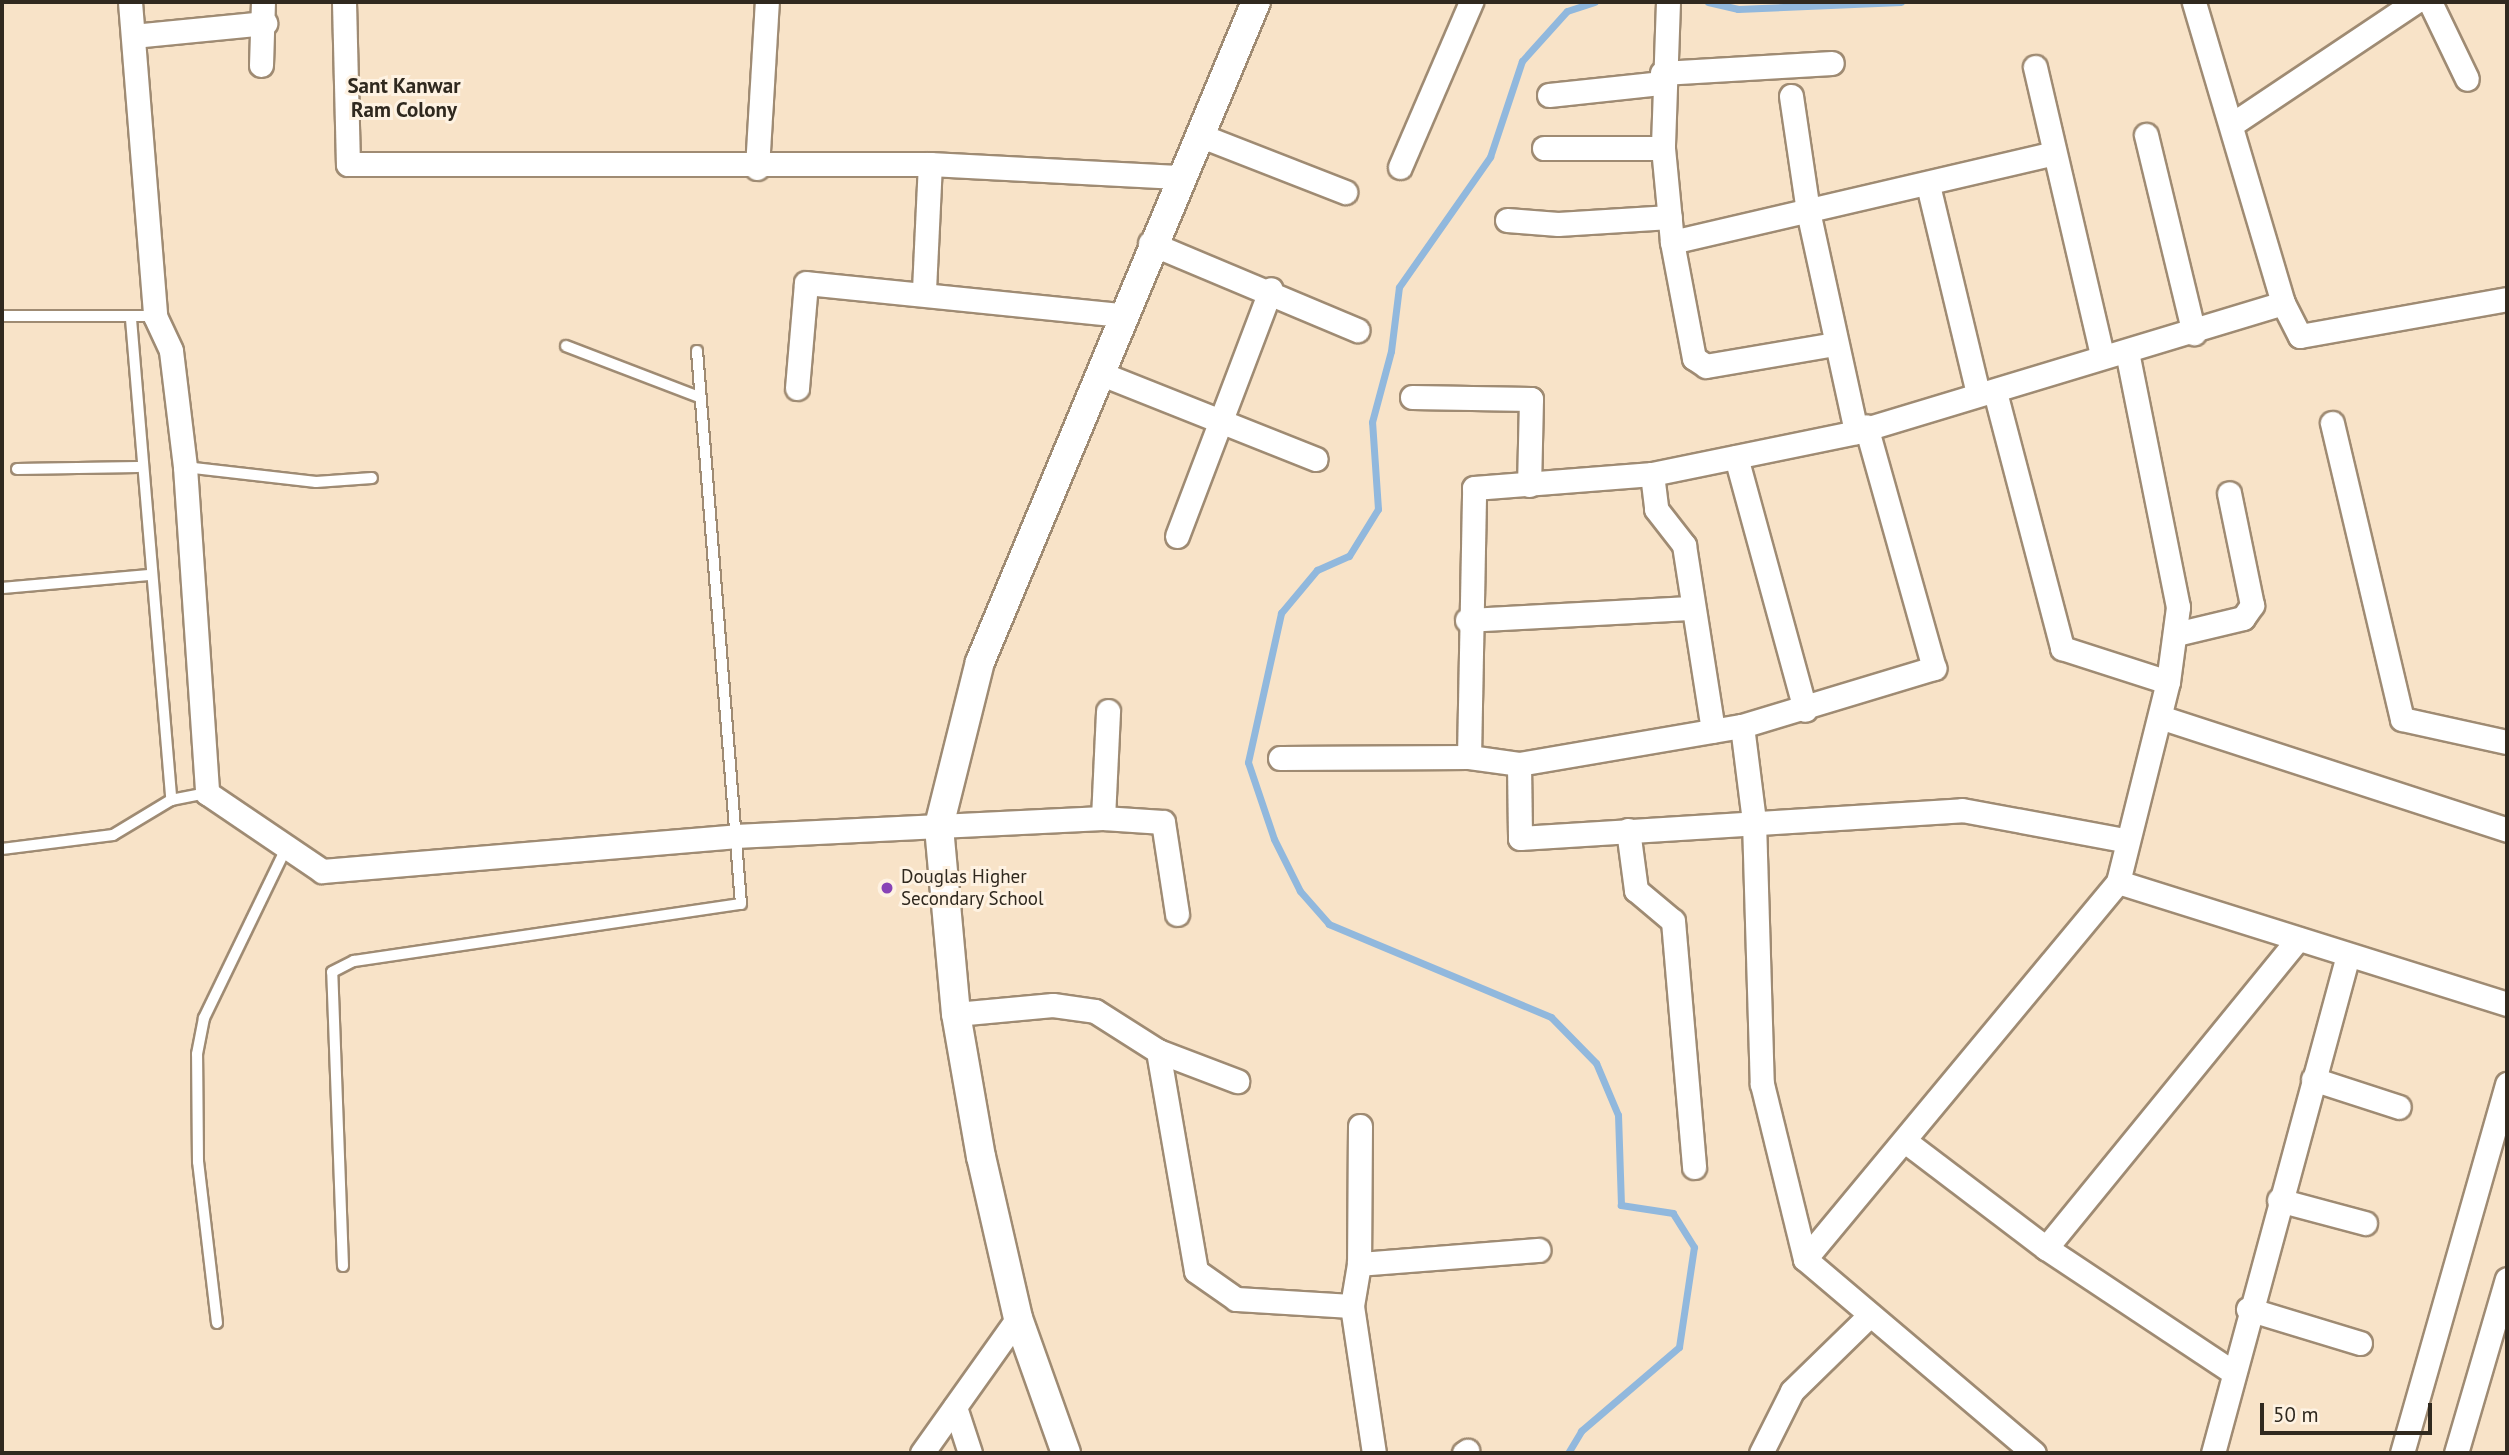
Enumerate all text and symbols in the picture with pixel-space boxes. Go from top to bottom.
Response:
district label: Sant Kanwar Ram Colony [347,73,461,123]
place label: Douglas Higher Secondary School [901,866,1044,910]
marker: Douglas Higher Secondary School [879,880,895,896]
scale bar [2264,1388,2436,1432]
text: 50 m [2273,1401,2319,1428]

